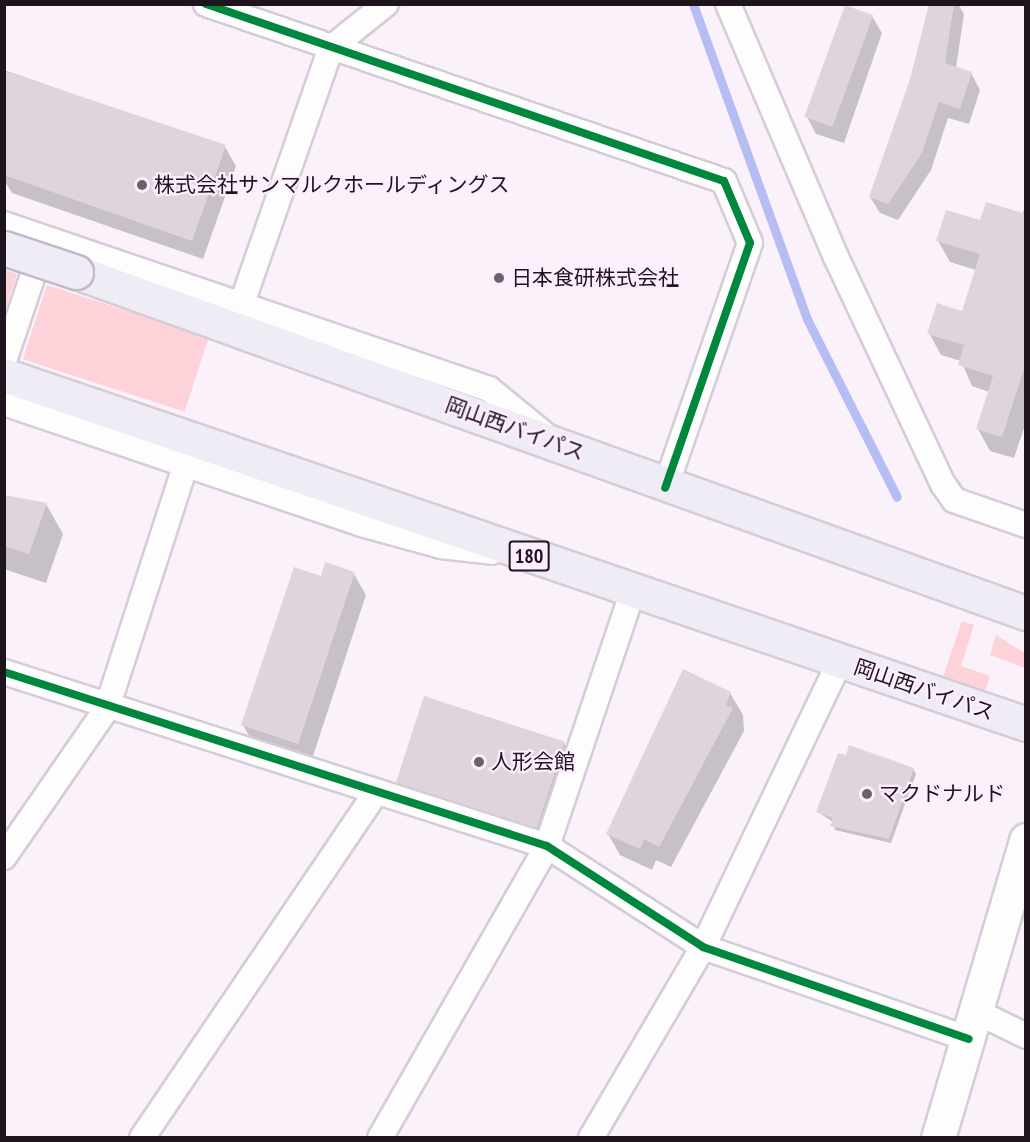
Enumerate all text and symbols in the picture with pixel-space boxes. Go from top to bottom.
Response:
place label: 株式会社サンマルクホールディングス [154,172,511,198]
marker: 株式会社サンマルクホールディングス [135,178,149,192]
place label: 日本食研株式会社 [511,265,679,291]
marker: 日本食研株式会社 [492,271,506,285]
street label: 岡山西バイパス [442,392,588,466]
road number: 180 [508,539,550,573]
street label: 岡山西バイパス [850,654,998,726]
place label: 人形会館 [491,749,575,775]
marker: 人形会館 [472,755,486,769]
place label: マクドナルド [879,781,1005,807]
marker: マクドナルド [860,787,874,801]

